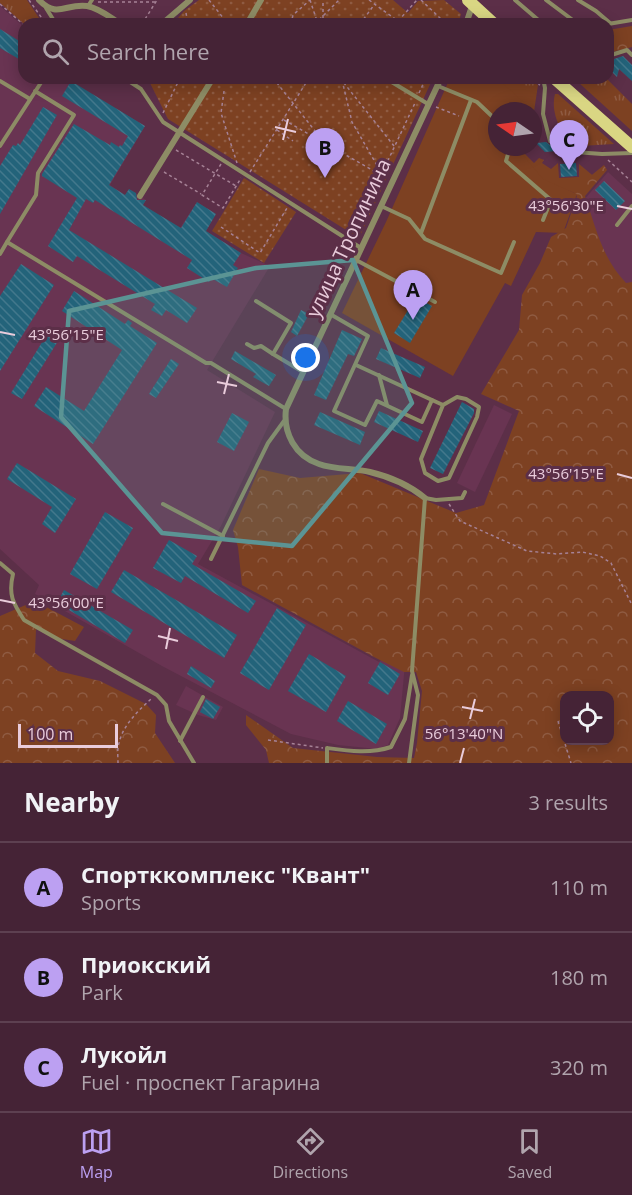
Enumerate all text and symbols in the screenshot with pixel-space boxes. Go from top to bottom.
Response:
search box [18,18,614,84]
icon: search [39,35,72,68]
text: Search here [87,36,210,66]
north arrow [488,102,542,156]
pin: C [550,120,588,170]
pin: B [306,128,344,178]
street label: улица Тропинина [299,154,397,322]
text: 43°56'30"E [528,195,604,215]
pin: A [394,270,432,320]
text: 43°56'15"E [28,324,104,344]
your location [291,343,320,372]
text: 43°56'15"E [528,463,604,483]
text: 43°56'00"E [28,592,104,612]
map controls [560,691,614,745]
button: locate [560,691,614,745]
scale bar [18,721,118,748]
text: 100 m [27,723,73,745]
text: 56°13'40"N [425,723,503,743]
text: Nearby [24,784,119,820]
text: 3 results [528,789,608,816]
text: Спортккомплекс "Квант" [81,859,370,889]
text: A [37,874,50,901]
text: 110 m [550,874,608,901]
text: Sports [81,889,141,916]
text: Приокский [81,949,211,979]
text: B [37,964,50,991]
text: 180 m [550,964,608,991]
text: Park [81,979,123,1006]
text: Лукойл [81,1039,167,1069]
text: C [37,1054,50,1081]
text: 320 m [550,1054,608,1081]
text: Fuel · проспект Гагарина [81,1069,320,1096]
tab: Map [80,1125,113,1183]
tab: Directions [272,1125,348,1183]
tab: Saved [508,1125,552,1183]

